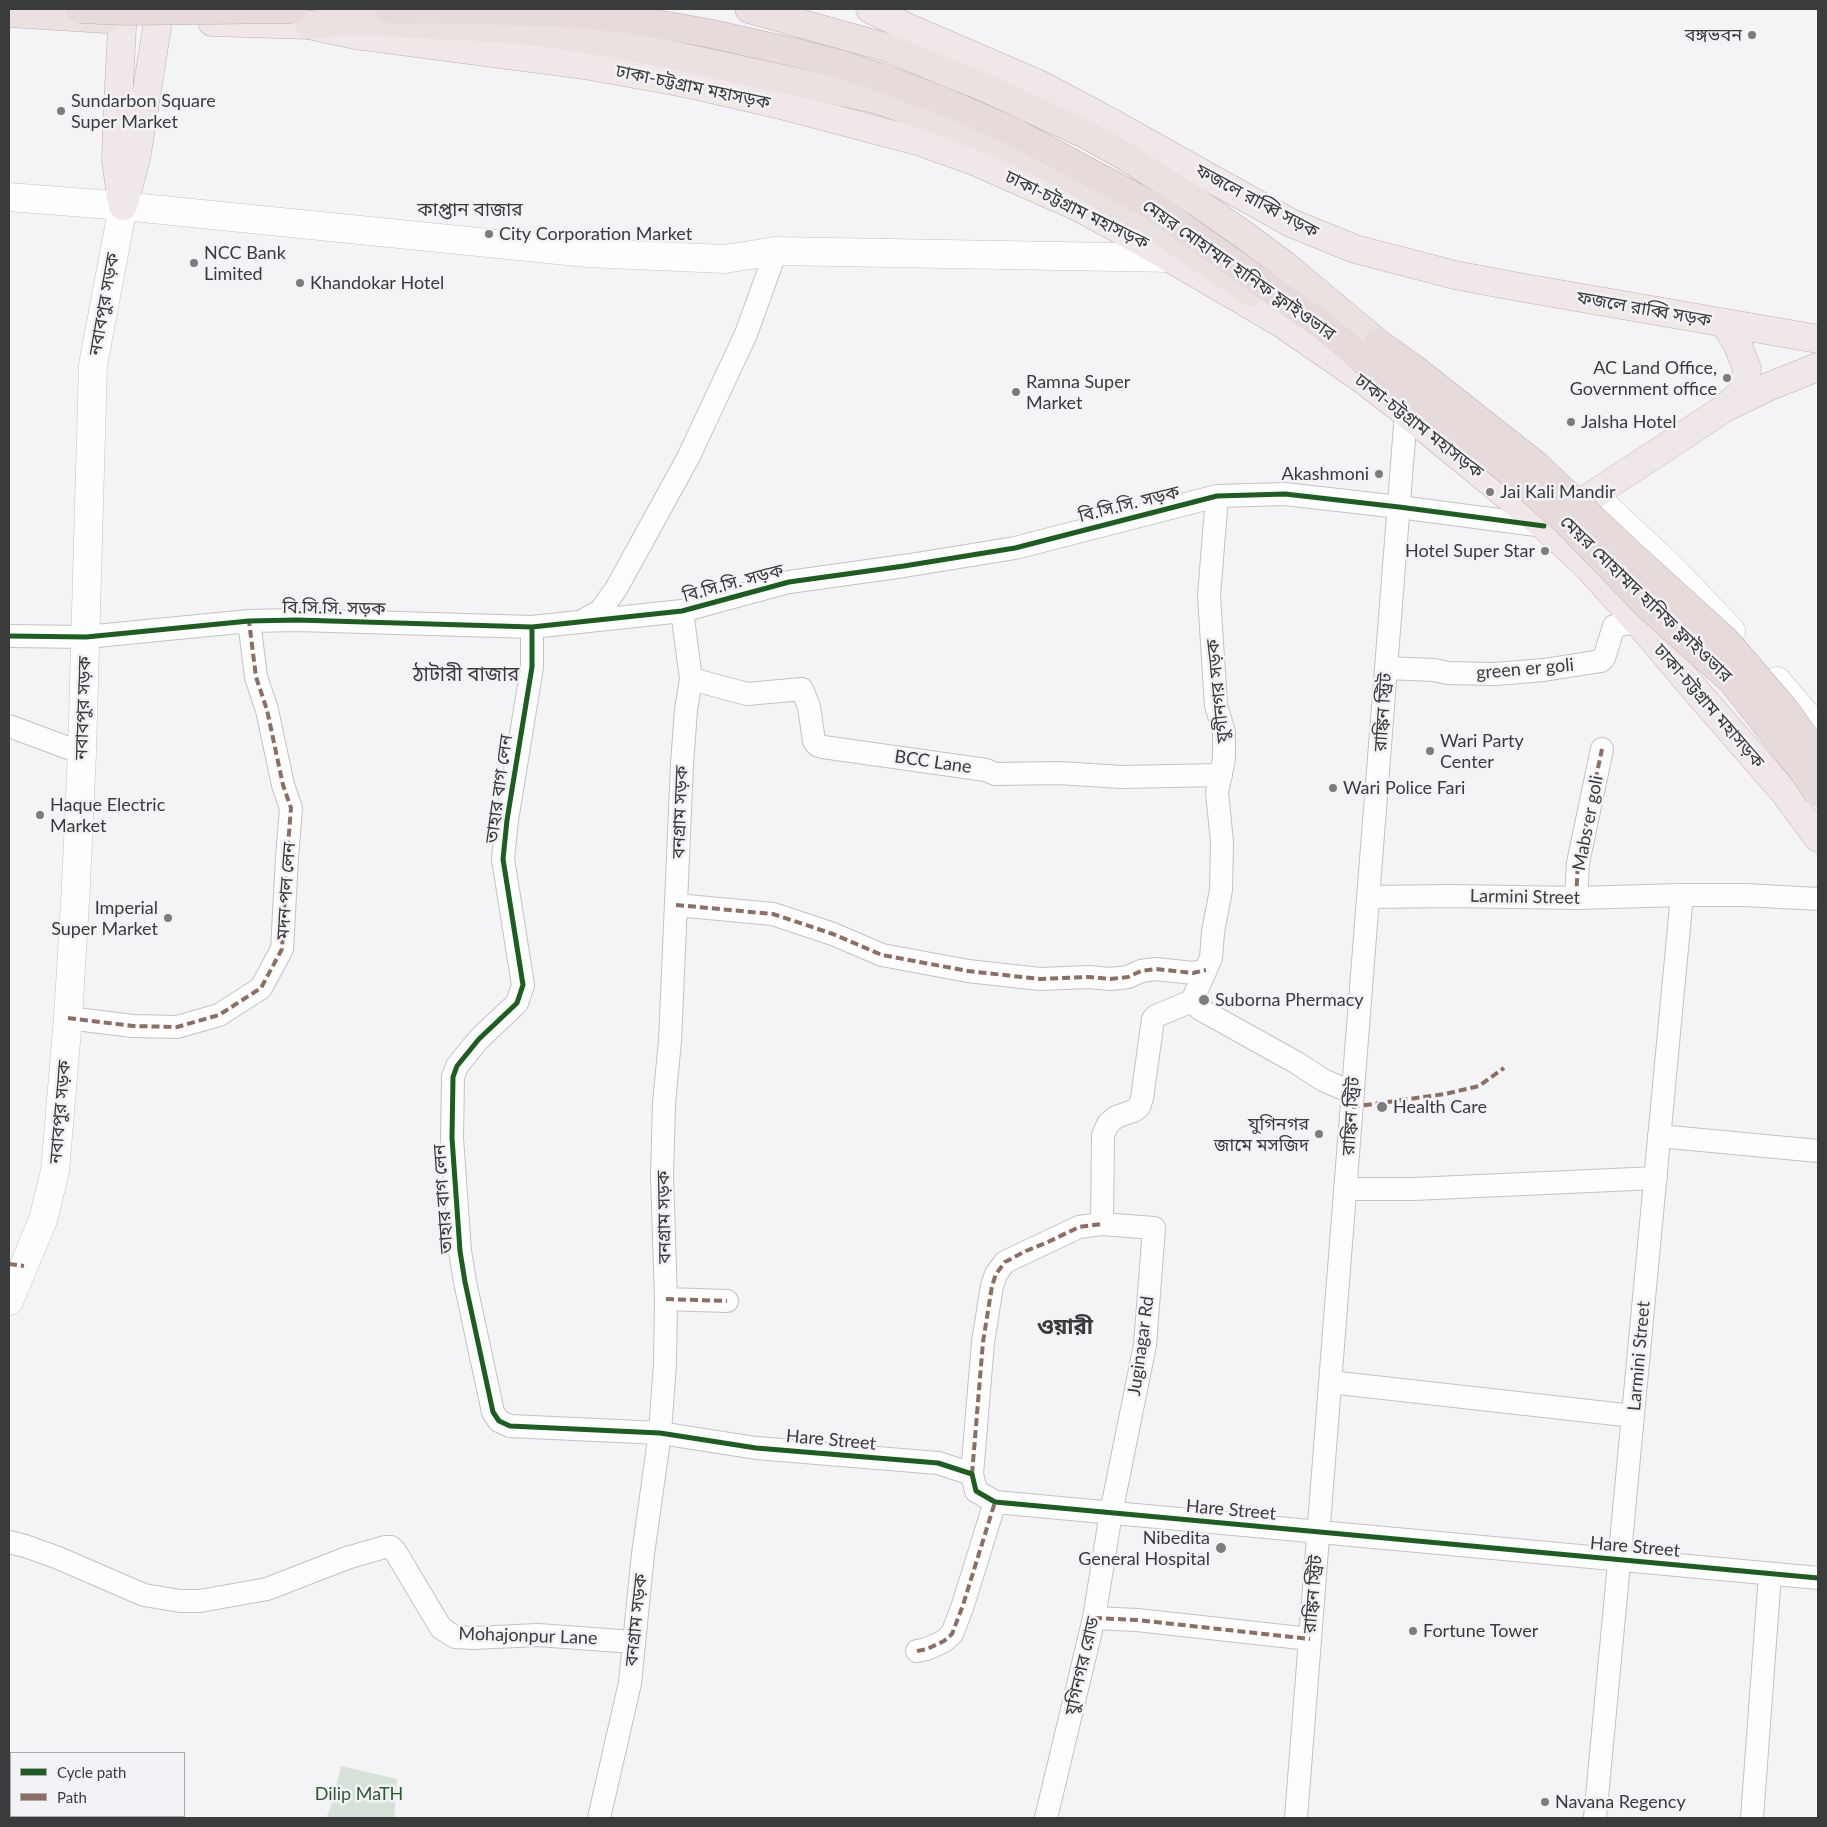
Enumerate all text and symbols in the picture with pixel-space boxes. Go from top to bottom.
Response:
place label: বঙ্গভবন [1685,24,1742,46]
marker: বঙ্গভবন [1746,29,1758,41]
street label: ঢাকা-চট্টগ্রাম মহাসড়ক [614,60,772,114]
place label: Sundarbon Square Super Market [71,90,216,132]
marker: Sundarbon Square Super Market [55,105,67,117]
street label: ফজলে রাব্বি সড়ক [1192,159,1322,243]
street label: ঢাকা-চট্টগ্রাম মহাসড়ক [1002,166,1152,254]
street label: মেয়র মোহাম্মদ হানিফ ফ্লাইওভার [1138,195,1340,345]
district label: কাপ্তান বাজার [417,199,523,221]
place label: City Corporation Market [499,223,692,245]
marker: City Corporation Market [483,228,495,240]
place label: NCC Bank Limited [204,242,286,284]
street label: নবাবপুর সড়ক [84,251,124,357]
marker: NCC Bank Limited [188,257,200,269]
place label: Khandokar Hotel [310,272,444,294]
marker: Khandokar Hotel [294,277,306,289]
street label: ফজলে রাব্বি সড়ক [1575,287,1713,331]
place label: AC Land Office, Government office [1570,357,1717,399]
street label: ঢাকা-চট্টগ্রাম মহাসড়ক [1350,369,1488,483]
place label: Ramna Super Market [1026,371,1130,414]
marker: AC Land Office, Government office [1721,372,1733,384]
marker: Ramna Super Market [1010,386,1022,398]
place label: Jalsha Hotel [1581,411,1676,433]
marker: Jalsha Hotel [1565,416,1577,428]
place label: Akashmoni [1282,463,1369,485]
marker: Akashmoni [1373,468,1385,480]
street label: বি.সি.সি. সড়ক [1076,481,1182,527]
place label: Jai Kali Mandir [1500,481,1615,503]
marker: Jai Kali Mandir [1484,486,1496,498]
street label: মেয়র মোহাম্মদ হানিফ ফ্লাইওভার [1556,511,1736,687]
place label: Hotel Super Star [1405,540,1535,562]
marker: Hotel Super Star [1539,545,1551,557]
street label: বি.সি.সি. সড়ক [680,559,786,607]
street label: বি.সি.সি. সড়ক [282,596,386,620]
street label: যুগীনগর সড়ক [1202,638,1234,744]
street label: ঢাকা-চট্টগ্রাম মহাসড়ক [1649,640,1769,772]
street label: green er goli [1475,654,1575,684]
street label: নবাবপুর সড়ক [70,656,96,760]
district label: ঠাটারী বাজার [413,663,519,687]
street label: রাঙ্কিন স্ট্রিট [1369,672,1397,752]
place label: Wari Party Center [1440,730,1524,772]
street label: তাহার বাগ লেন [481,733,517,845]
marker: Wari Party Center [1424,745,1436,757]
street label: BCC Lane [893,746,973,778]
street label: বনগ্রাম সড়ক [668,765,692,859]
street label: Mabs er goli [1568,774,1608,872]
place label: Wari Police Fari [1343,777,1465,799]
marker: Wari Police Fari [1327,782,1339,794]
place label: Haque Electric Market [50,794,165,836]
marker: Haque Electric Market [34,809,46,821]
street label: মদন পল লেন [272,842,300,940]
street label: Larmini Street [1470,885,1580,909]
place label: Imperial Super Market [51,897,158,940]
marker: Imperial Super Market [162,912,174,924]
place label: Suborna Phermacy [1215,989,1364,1011]
marker: Suborna Phermacy [1197,993,1211,1007]
street label: নবাবপুর সড়ক [45,1059,75,1165]
street label: রাঙ্কিন স্ট্রিট [1337,1076,1365,1156]
place label: Health Care [1393,1096,1487,1118]
marker: Health Care [1375,1100,1389,1114]
place label: যুগিনগর জামে মসজিদ [1214,1113,1309,1156]
marker: যুগিনগর জামে মসজিদ [1313,1128,1325,1140]
street label: তাহার বাগ লেন [428,1144,458,1254]
street label: বনগ্রাম সড়ক [652,1170,676,1264]
street label: Juginagar Rd [1123,1295,1159,1397]
street label: Larmini Street [1623,1300,1655,1412]
district label: ওয়ারী [1037,1314,1093,1340]
street label: Hare Street [785,1425,877,1455]
street label: Hare Street [1185,1495,1277,1525]
place label: Nibedita General Hospital [1078,1527,1210,1570]
street label: Hare Street [1589,1532,1681,1562]
marker: Nibedita General Hospital [1214,1541,1228,1555]
street label: রাঙ্কিন স্ট্রিট [1299,1554,1327,1634]
street label: বনগ্রাম সড়ক [620,1573,652,1667]
street label: যুগিনগর রোড [1060,1615,1104,1717]
place label: Fortune Tower [1423,1620,1538,1642]
street label: Mohajonpur Lane [458,1623,598,1649]
marker: Fortune Tower [1407,1625,1419,1637]
legend [10,1752,185,1817]
text: Cycle path [57,1763,126,1781]
park label: Dilip MaTH [315,1783,403,1805]
text: Path [57,1788,87,1806]
place label: Navana Regency [1555,1791,1686,1813]
marker: Navana Regency [1539,1796,1551,1808]

